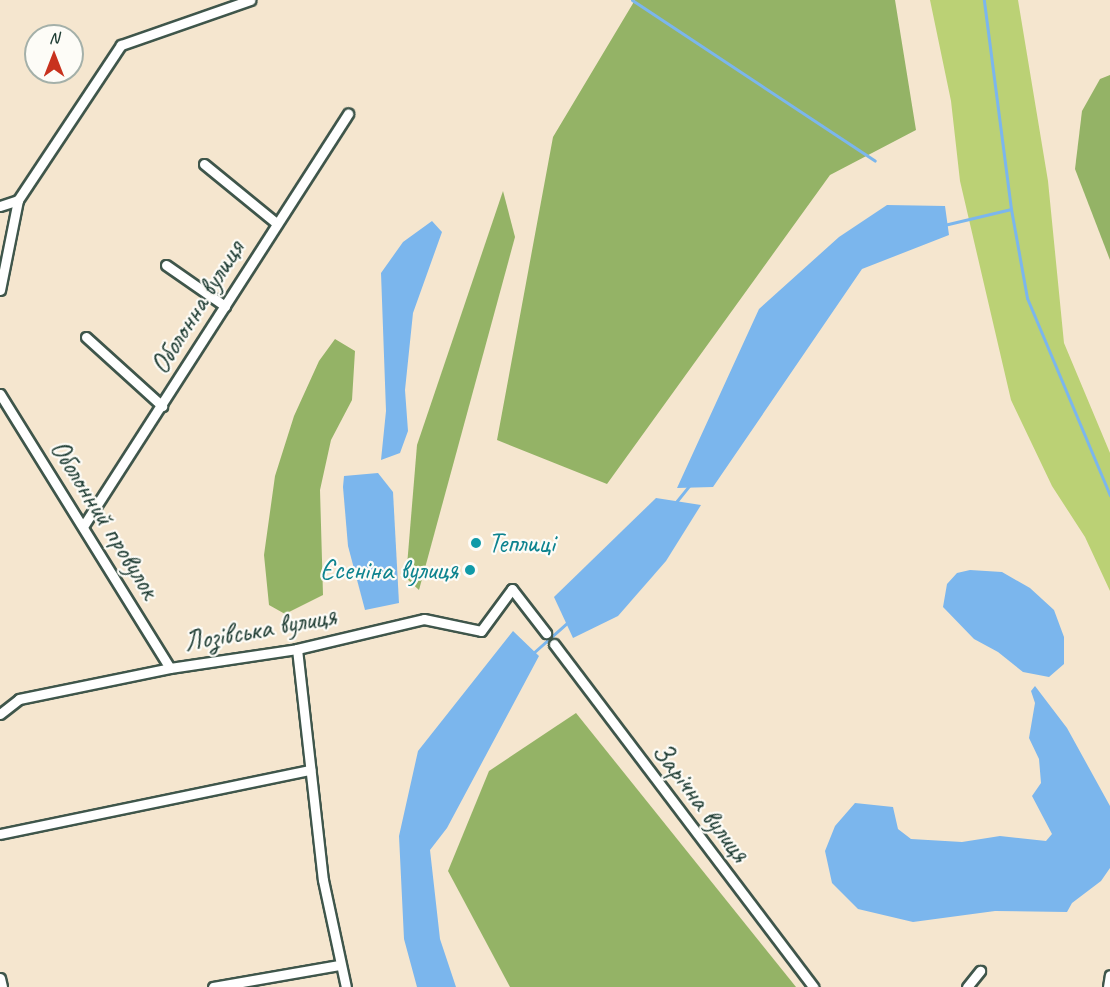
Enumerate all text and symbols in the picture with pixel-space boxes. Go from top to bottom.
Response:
north arrow [24,24,84,84]
text: N [49,28,59,48]
street label: Оболонна вулиця [143,234,251,380]
street label: Оболонний провулок [43,434,167,604]
place label: Теплиці [488,526,555,560]
marker: Теплиці [469,536,483,550]
place label: Єсеніна вулиця [319,553,458,587]
marker: Єсеніна вулиця [463,563,477,577]
street label: Лозівська вулиця [181,599,339,659]
street label: Зарічна вулиця [645,735,757,869]

